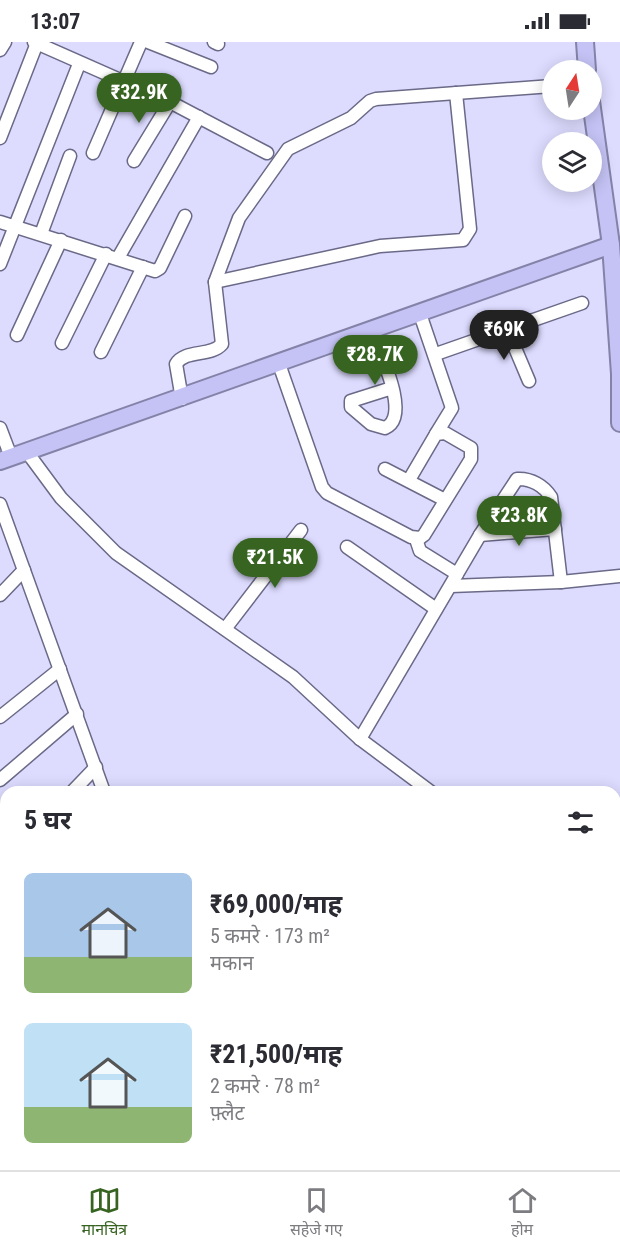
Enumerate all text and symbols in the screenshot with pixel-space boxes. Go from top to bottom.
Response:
text: 13:07 [30,9,81,34]
north arrow [542,60,602,120]
map controls [542,60,602,192]
pin: ₹32.9K [90,73,188,124]
text: ₹32.9K [111,80,167,104]
button: layers [542,132,602,192]
pin: ₹69K [468,310,540,361]
text: ₹69K [484,317,524,341]
pin: ₹28.7K [326,335,424,386]
text: ₹28.7K [347,342,403,366]
pin: ₹23.8K [470,496,568,547]
text: ₹23.8K [491,503,547,527]
pin: ₹21.5K [226,538,324,589]
text: ₹21.5K [247,545,303,569]
text: 5 घर [24,805,71,835]
icon: filters [564,806,597,839]
text: ₹69,000/माह [210,889,342,919]
icon: home [72,897,144,969]
text: 5 कमरे · 173 m² [210,924,330,948]
text: मकान [210,951,254,975]
text: ₹21,500/माह [210,1039,342,1069]
icon: home [72,1047,144,1119]
text: 2 कमरे · 78 m² [210,1074,320,1098]
text: फ़्लैट [210,1101,245,1125]
tab: मानचित्र [81,1184,127,1242]
tab: सहेजे गए [290,1184,343,1242]
tab: होम [506,1184,539,1242]

